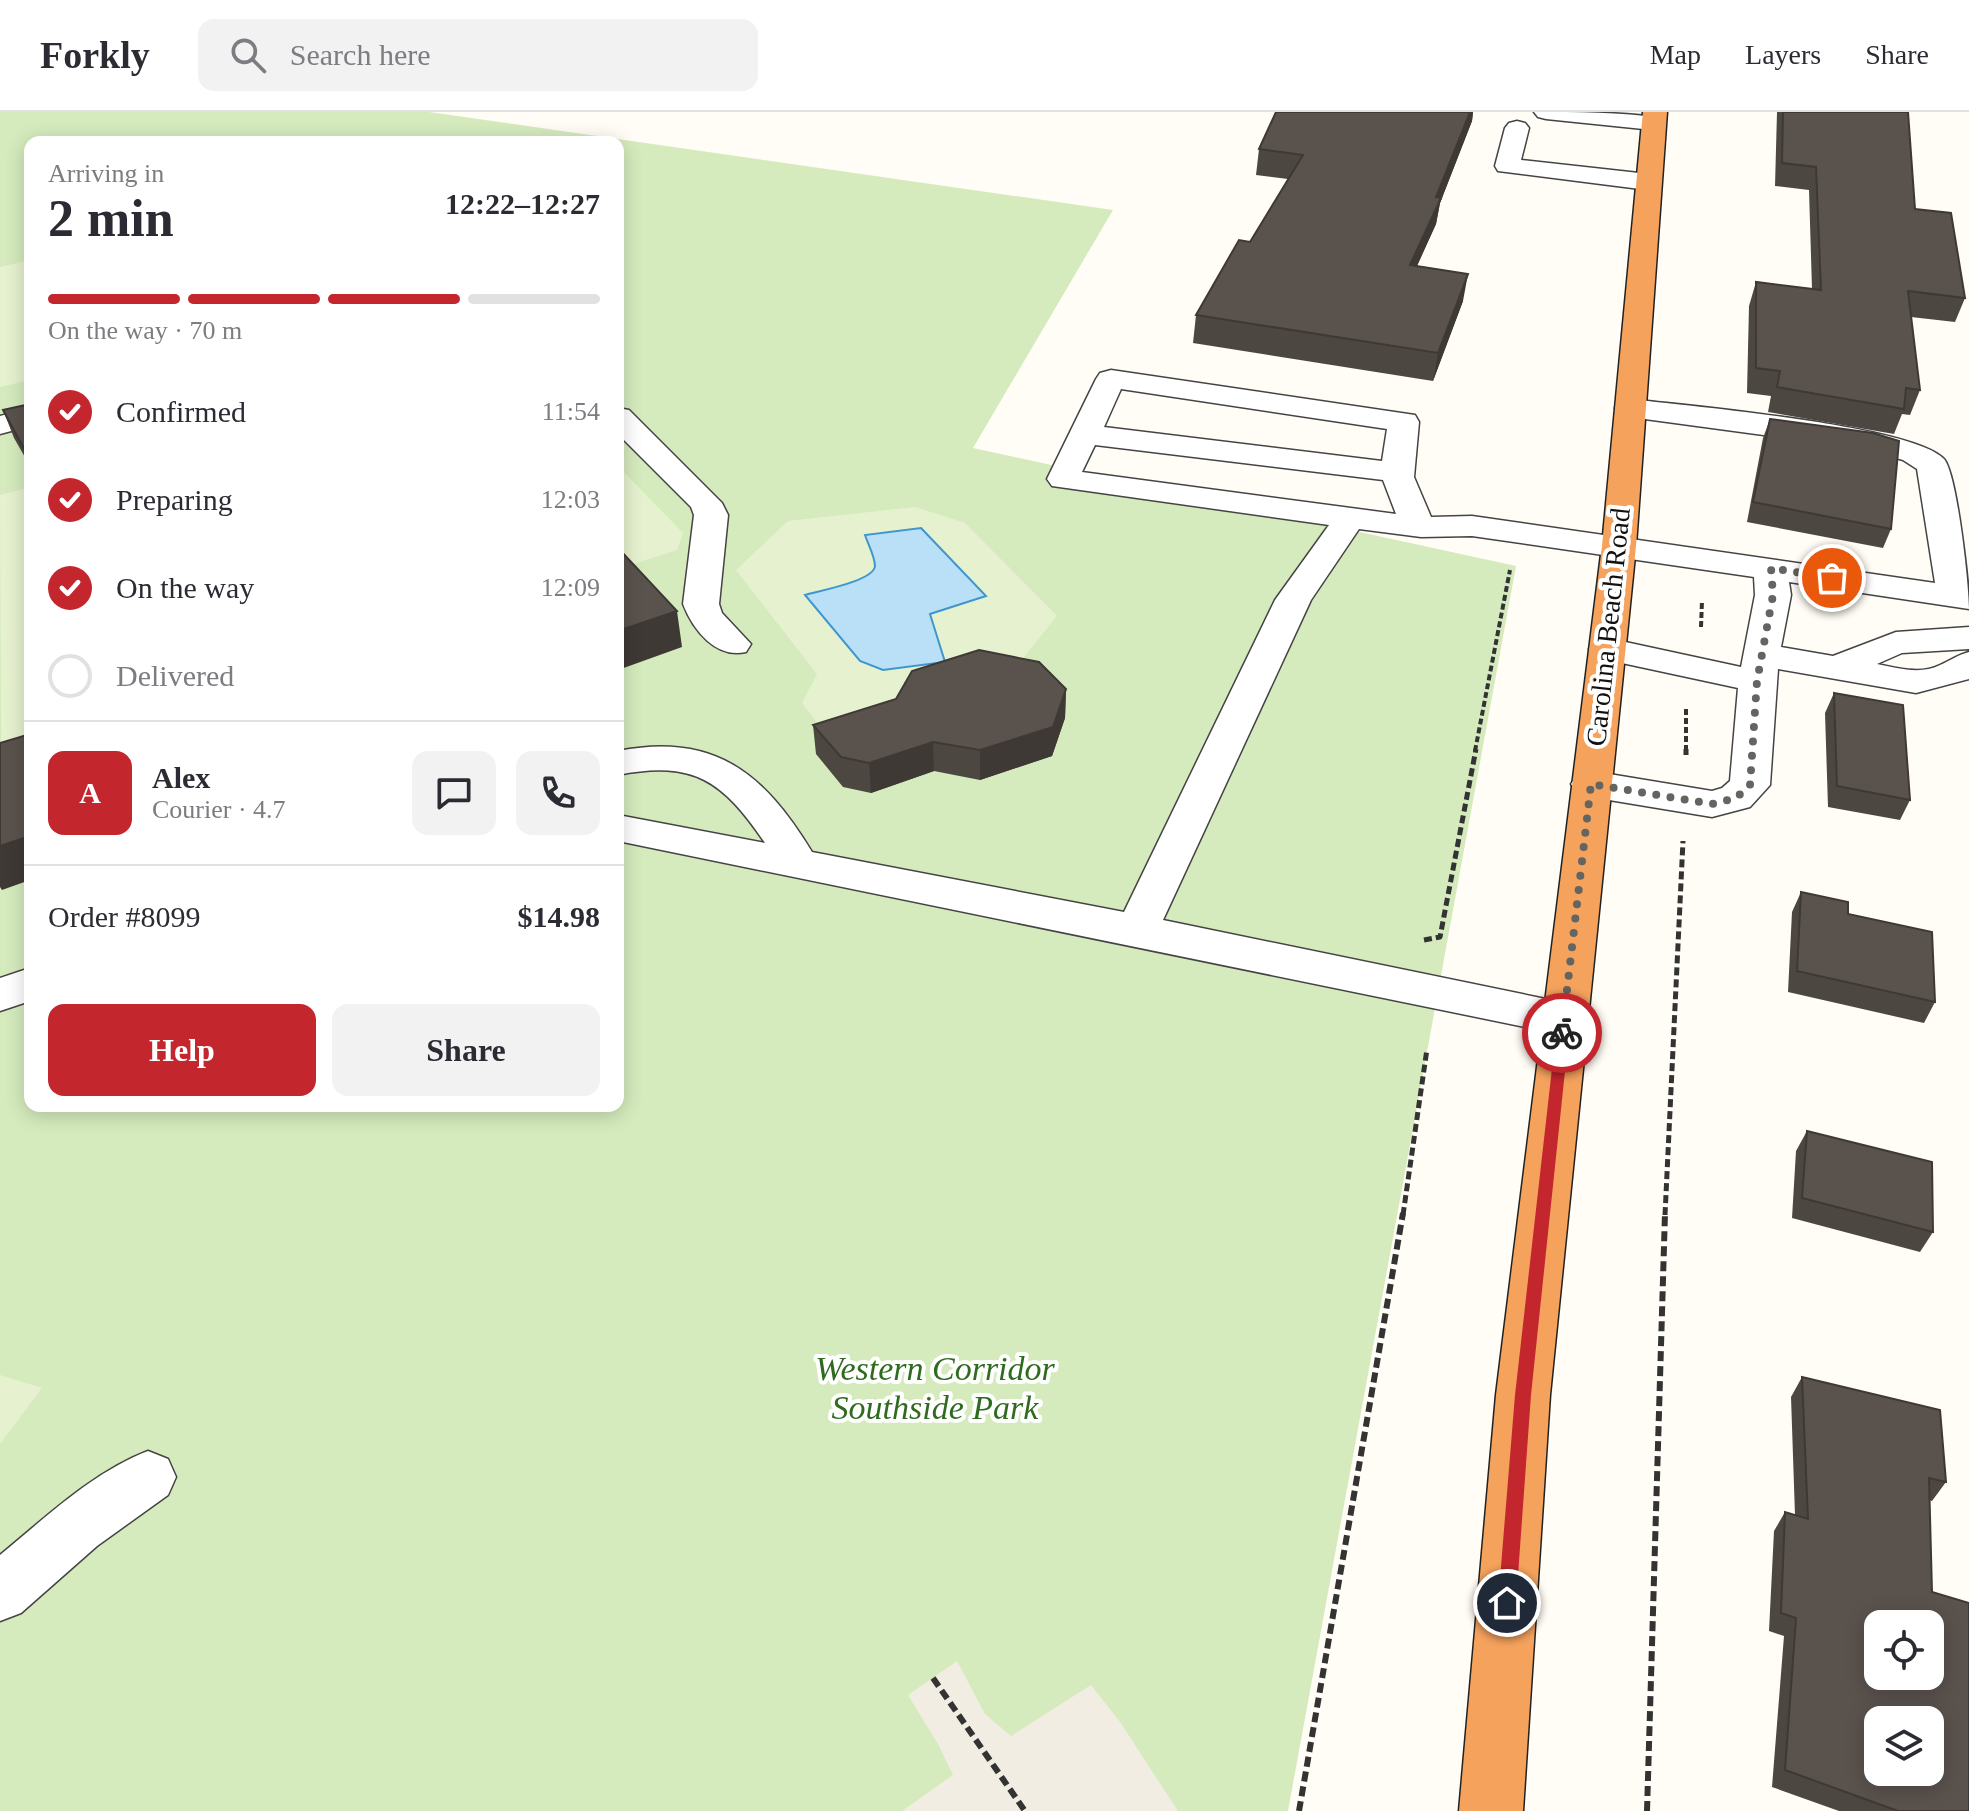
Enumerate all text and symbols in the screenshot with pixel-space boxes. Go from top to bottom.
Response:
search box [198,19,758,91]
icon: search [226,33,270,77]
text: Forkly [40,34,150,76]
text: Search here [290,38,431,71]
text: Map [1650,39,1701,70]
text: Layers [1745,39,1821,70]
text: Share [1865,39,1929,70]
text: Arriving in [48,159,164,188]
text: 12:22–12:27 [445,187,600,220]
text: 2 min [48,190,174,247]
text: On the way · 70 m [48,316,242,345]
icon: check [48,390,92,434]
text: Confirmed [116,395,246,428]
text: 11:54 [542,397,600,426]
icon: check [48,478,92,522]
text: Preparing [116,483,233,516]
text: 12:03 [541,485,600,514]
street label: Carolina Beach Road [1580,506,1636,748]
pin [1798,544,1866,612]
icon: bag [1810,556,1854,600]
icon: check [48,566,92,610]
text: On the way [116,571,254,604]
text: 12:09 [541,573,600,602]
text: Delivered [116,659,234,692]
button: chat [412,751,496,835]
button: phone [516,751,600,835]
text: Alex [152,761,210,794]
text: A [79,776,101,809]
text: Courier · 4.7 [152,795,286,824]
text: Order #8099 [48,900,200,933]
text: $14.98 [518,900,600,933]
courier [1522,993,1602,1073]
button: Help [48,1004,316,1096]
button: Share [332,1004,600,1096]
icon: bike [1540,1011,1584,1055]
park label: Western Corridor Southside Park [815,1350,1056,1426]
pin [1473,1569,1541,1637]
icon: home [1485,1581,1529,1625]
map controls [1864,1610,1944,1786]
button: locate [1864,1610,1944,1690]
button: layers [1864,1706,1944,1786]

